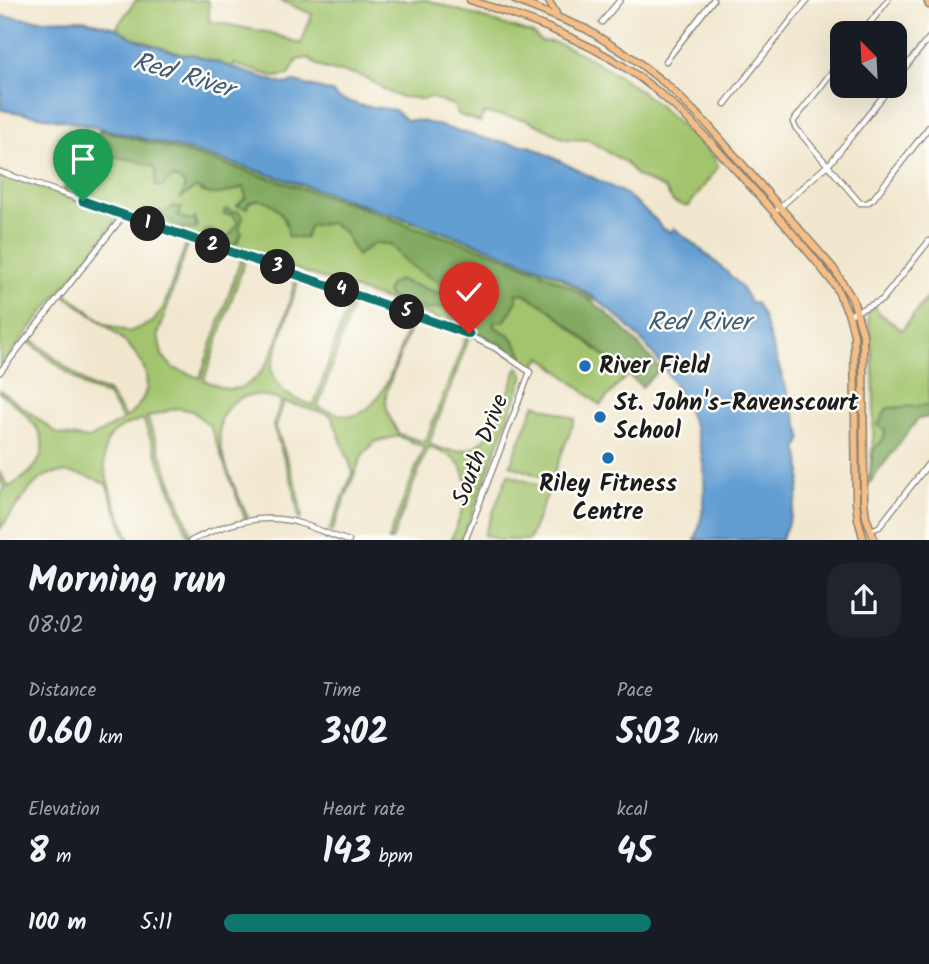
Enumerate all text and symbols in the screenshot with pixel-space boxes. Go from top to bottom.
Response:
north arrow [830,21,906,98]
map controls [830,21,907,98]
water label: Red River [128,41,244,113]
pin [53,129,113,201]
icon: arrive [64,140,102,178]
pin: 1 [130,206,166,242]
text: 1 [145,208,150,238]
pin: 2 [196,229,230,264]
text: 2 [207,230,218,260]
pin: 3 [260,250,296,284]
text: 3 [272,251,283,281]
pin [439,262,499,334]
pin: 4 [324,272,360,308]
icon: check [450,273,488,311]
text: 4 [336,274,347,304]
pin: 5 [390,294,424,330]
text: 5 [402,296,411,326]
water label: Red River [648,302,756,344]
place label: River Field [599,347,711,386]
marker: River Field [577,358,593,374]
place label: St. John's-Ravenscourt School [614,384,860,451]
street label: South Drive [442,388,520,512]
marker: St. John's-Ravenscourt School [592,409,608,425]
marker: Riley Fitness Centre [600,450,616,466]
place label: Riley Fitness Centre [539,465,677,532]
text: Morning run [28,552,226,612]
button: share [827,563,901,637]
text: 08:02 [28,608,84,644]
text: Distance [28,676,96,706]
text: Time [322,676,361,706]
text: Pace [617,676,653,706]
text: 0.60 [28,706,91,762]
text: 3:02 [322,706,388,762]
text: 5:03 [617,706,680,762]
text: km [91,723,123,753]
text: /km [680,723,718,753]
text: Elevation [28,795,100,825]
text: Heart rate [322,795,405,825]
text: kcal [617,795,648,825]
text: 8 [28,825,49,881]
text: 143 [322,825,371,881]
text: 45 [617,825,653,881]
text: m [49,842,71,872]
text: bpm [371,842,413,872]
text: 100 m [28,905,86,941]
text: 5:11 [140,905,172,941]

